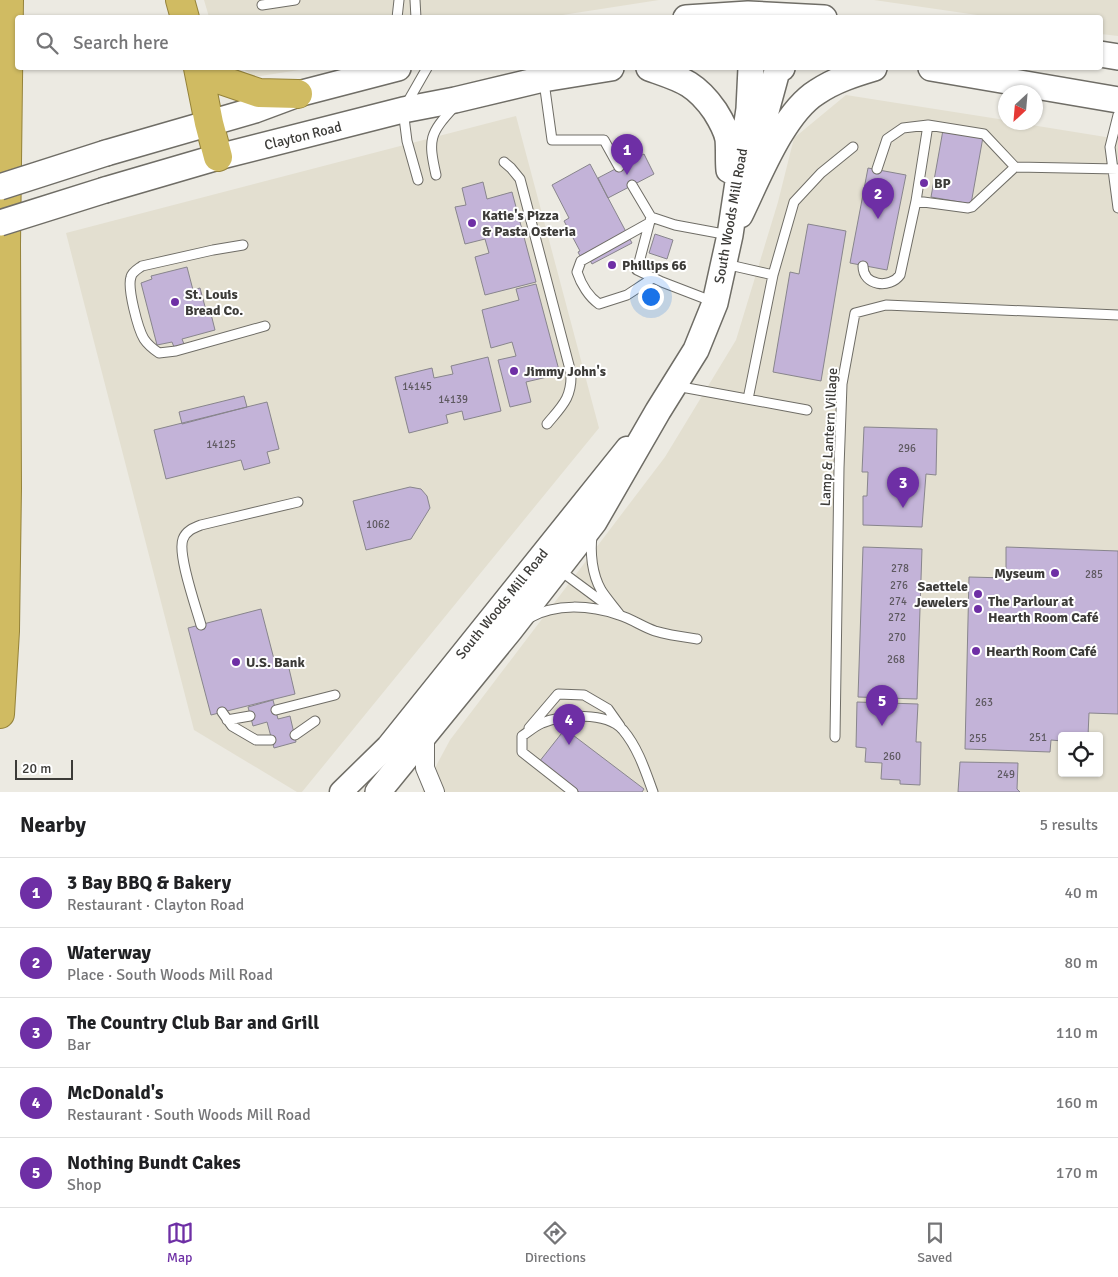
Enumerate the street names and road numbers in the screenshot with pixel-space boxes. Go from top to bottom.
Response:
street label: Clayton Road [263,118,343,154]
street label: South Woods Mill Road [711,147,751,285]
street label: Lamp & Lantern Village [817,367,841,507]
street label: South Woods Mill Road [452,545,552,663]

